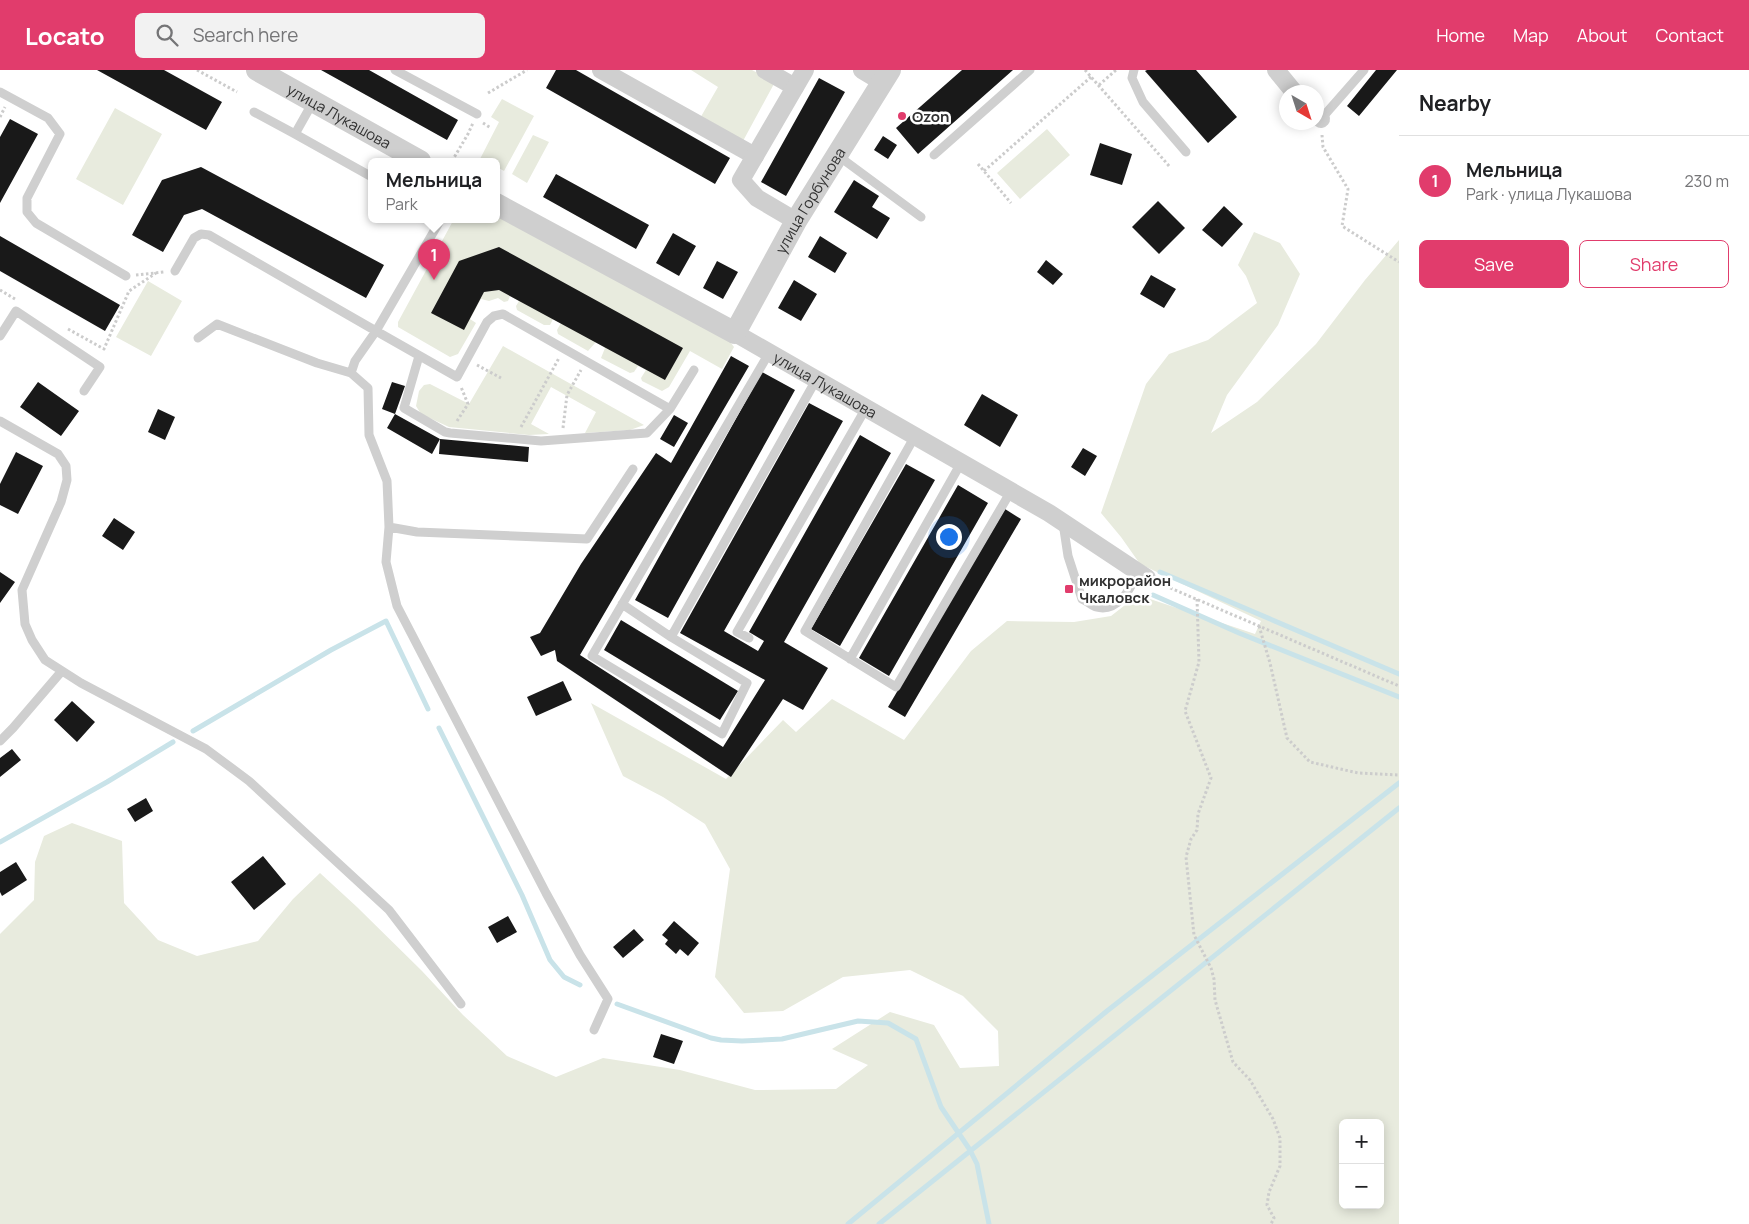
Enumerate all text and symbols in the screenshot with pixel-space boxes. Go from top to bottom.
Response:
search box [135,13,485,58]
text: Locato [25,19,105,52]
icon: search [153,21,181,49]
text: Search here [193,22,298,48]
text: Home [1436,23,1485,47]
text: Map [1513,23,1549,47]
text: About [1577,23,1627,47]
text: Contact [1655,23,1724,47]
street label: улица Лукашова [283,78,395,153]
north arrow [1279,85,1324,130]
text: Nearby [1419,89,1491,117]
place label: Ozon [912,106,949,127]
marker: Ozon [896,110,908,122]
street label: улица Горбунова [770,143,850,257]
text: Мельница [1466,157,1562,183]
popup [368,158,500,223]
text: Мельница [386,167,482,193]
text: 1 [1431,170,1439,192]
text: 230 m [1685,170,1729,192]
text: Park · улица Лукашова [1466,183,1632,205]
text: Park [386,193,418,215]
pin: 1 [418,239,450,280]
button: Save [1419,240,1569,288]
button: Share [1579,240,1729,288]
street label: улица Лукашова [770,347,881,423]
your location [936,524,962,550]
place label: микрорайон Чкаловск [1079,570,1171,608]
marker: микрорайон Чкаловск [1063,583,1075,595]
map controls [1339,1119,1384,1209]
button: + [1339,1119,1384,1164]
button: − [1339,1164,1384,1209]

